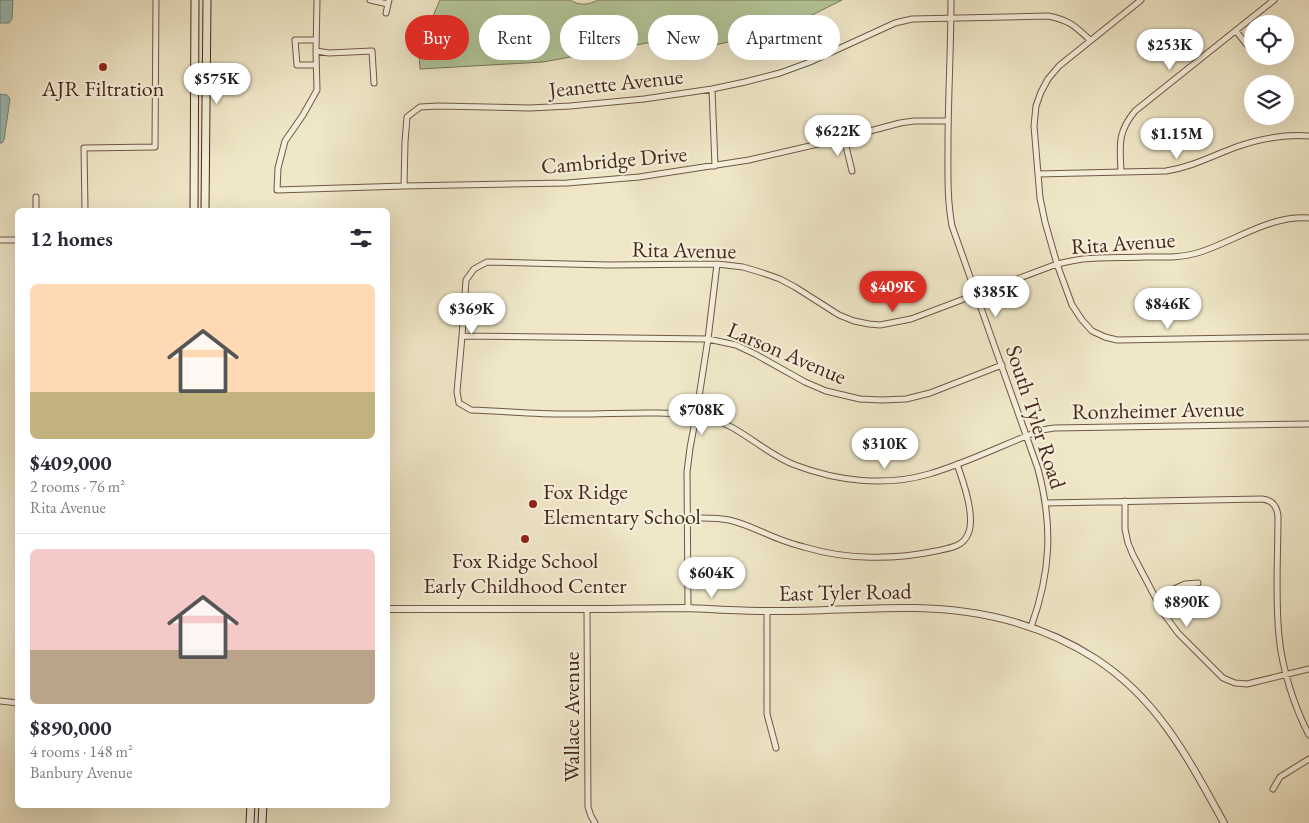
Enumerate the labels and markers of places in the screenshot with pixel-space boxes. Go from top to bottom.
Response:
pin: $253K [1135,28,1205,71]
marker: AJR Filtration [97,61,109,73]
pin: $575K [182,62,252,105]
place label: AJR Filtration [41,74,165,103]
pin: $622K [803,114,873,157]
pin: $1.15M [1136,118,1218,160]
pin: $409K [858,270,928,313]
pin: $385K [961,276,1031,318]
pin: $846K [1133,288,1203,330]
pin: $369K [437,292,507,335]
pin: $708K [667,394,737,436]
pin: $310K [850,428,920,470]
place label: Fox Ridge Elementary School [543,477,701,531]
marker: Fox Ridge Elementary School [527,498,539,510]
marker: Fox Ridge School Early Childhood Center [519,533,531,545]
place label: Fox Ridge School Early Childhood Center [423,546,627,600]
pin: $604K [677,556,747,599]
pin: $890K [1152,586,1222,628]

